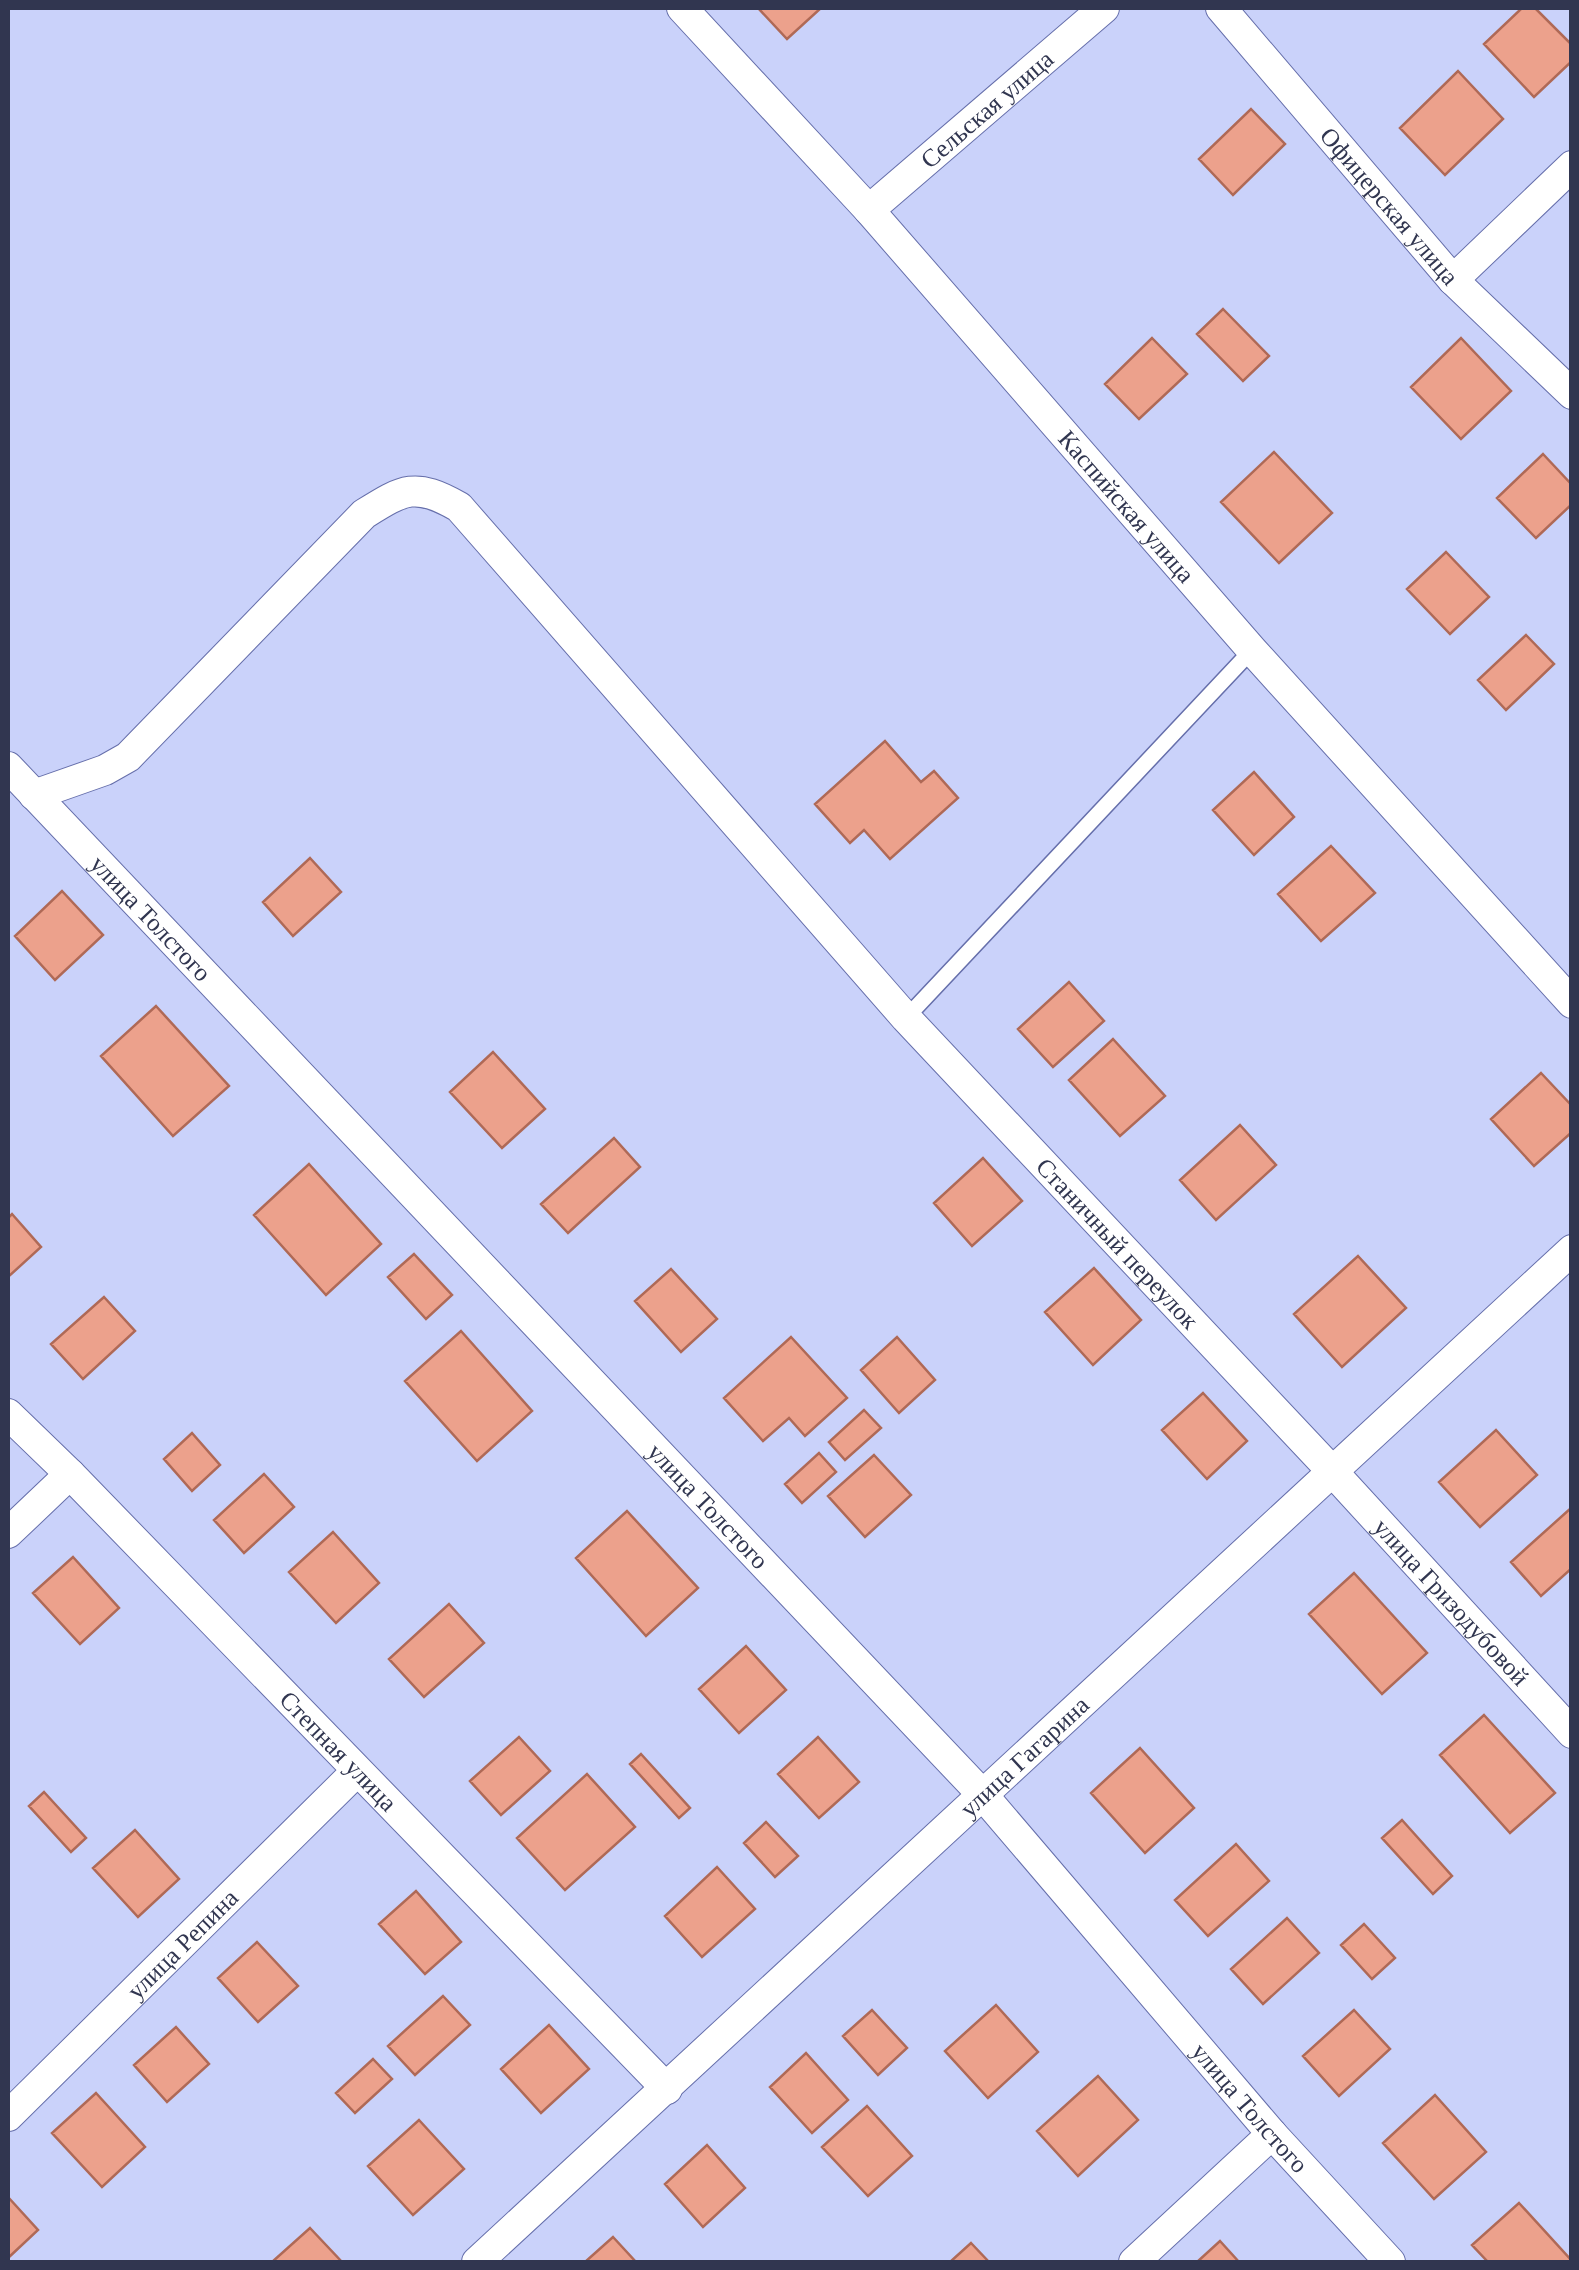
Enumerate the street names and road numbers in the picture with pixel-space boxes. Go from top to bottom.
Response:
street label: Сельская улица [915,45,1058,174]
street label: Офицерская улица [1315,122,1464,290]
street label: Каспийская улица [1053,425,1200,588]
street label: улица Толстого [85,850,216,986]
street label: Станичный переулок [1031,1153,1204,1335]
street label: улица Толстого [642,1438,774,1574]
street label: улица Гризодубовой [1368,1513,1534,1691]
street label: Степная улица [274,1686,402,1816]
street label: улица Гагарина [955,1691,1094,1823]
street label: улица Репина [122,1884,243,2004]
street label: улица Толстого [1186,2038,1313,2178]

